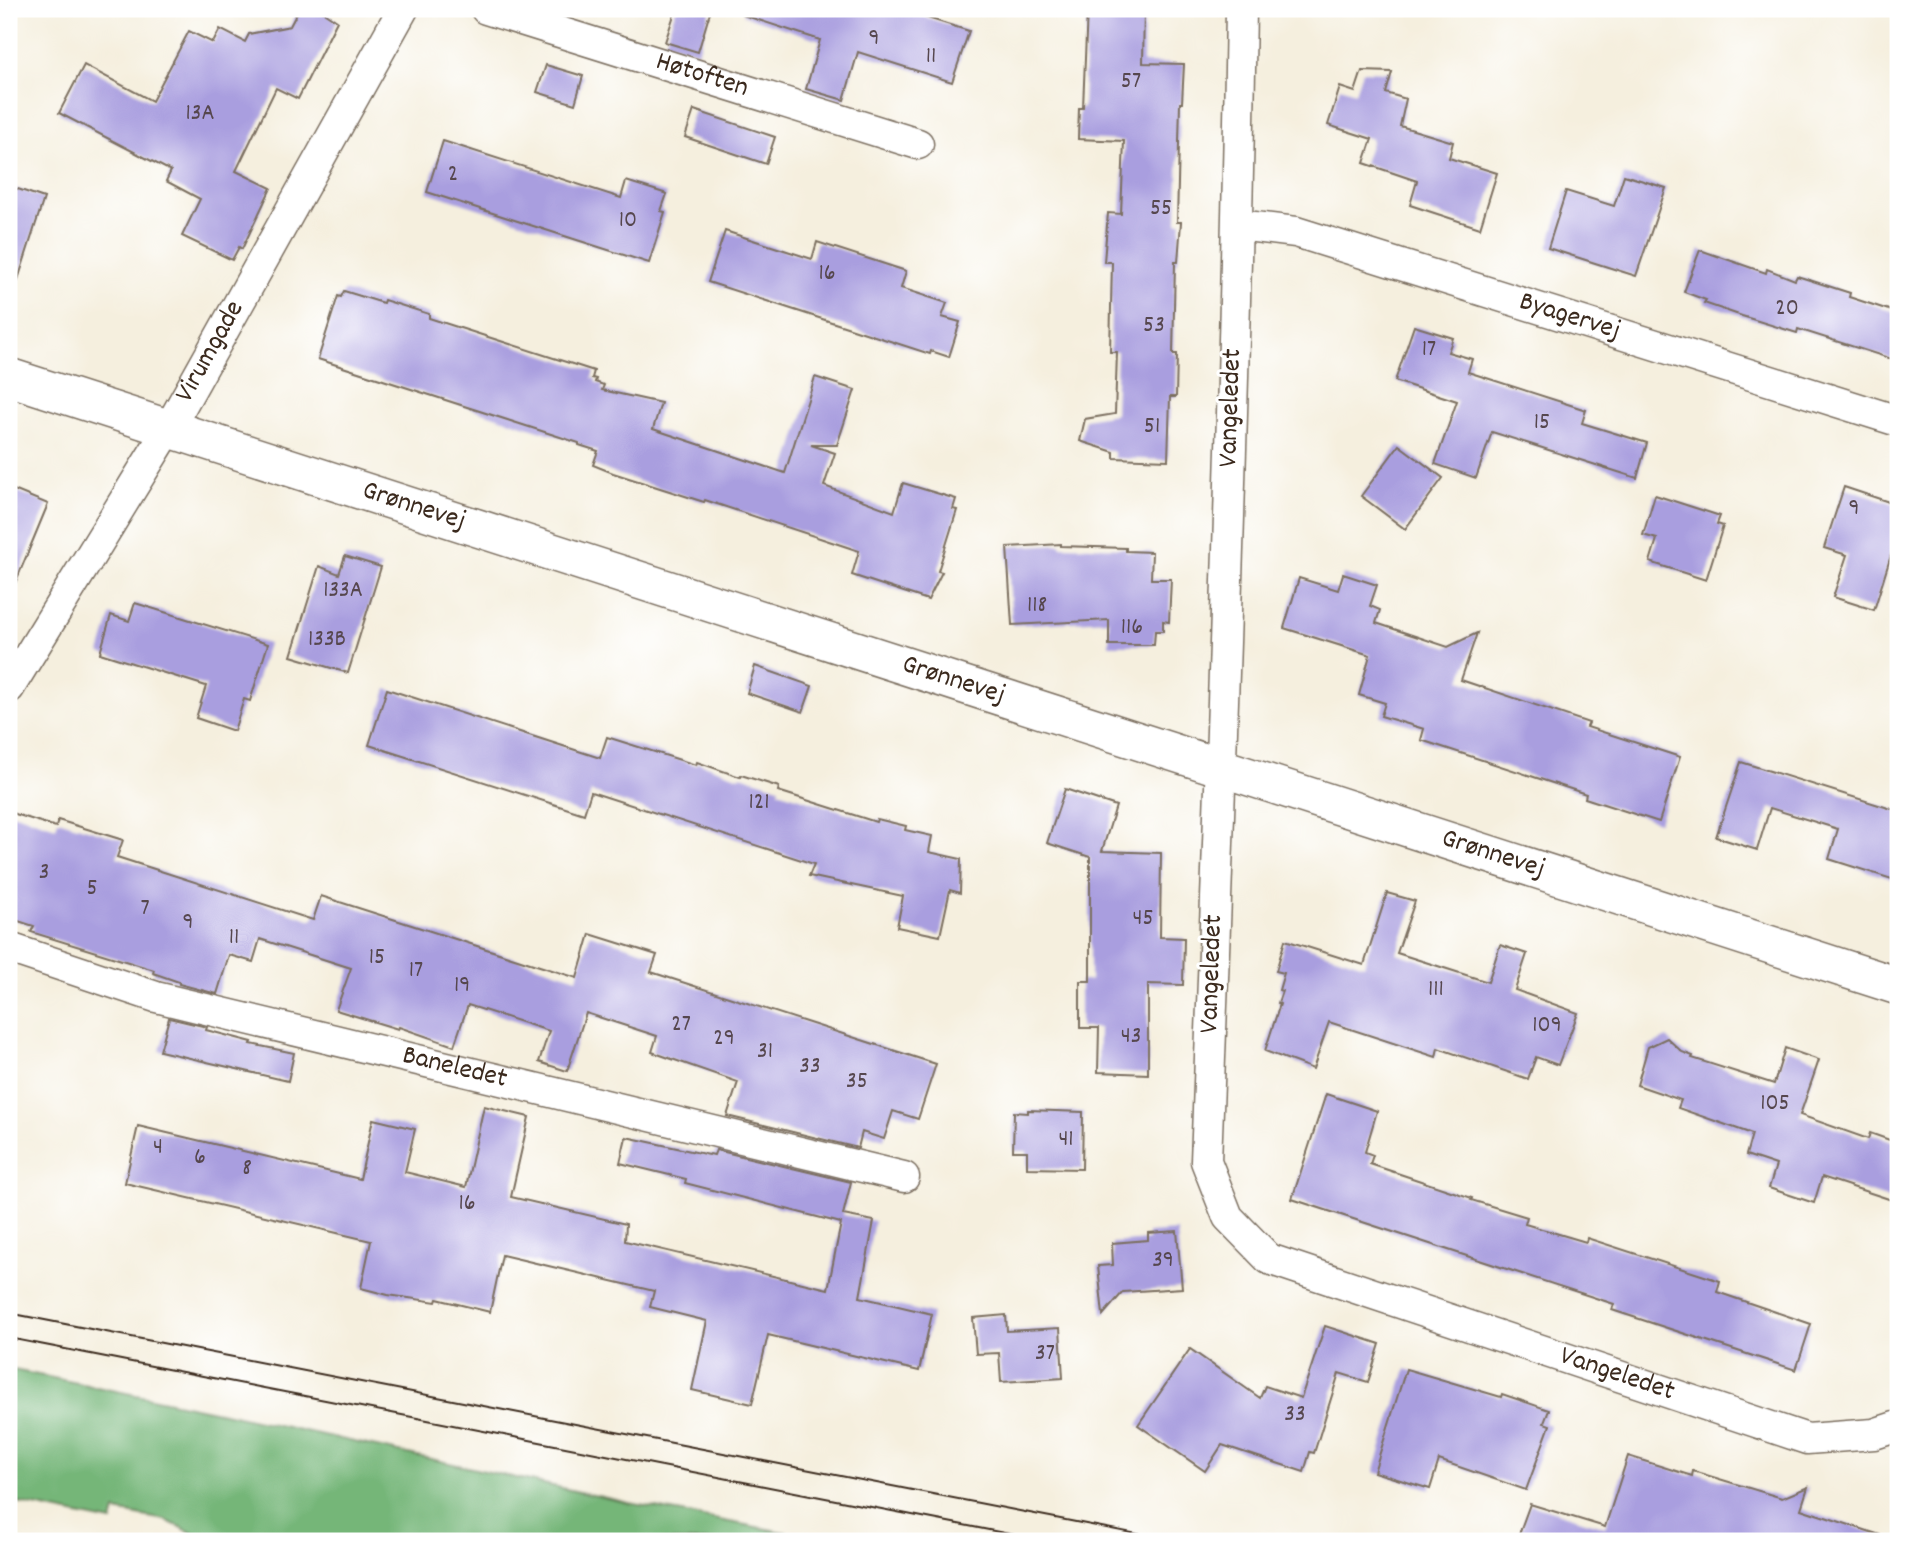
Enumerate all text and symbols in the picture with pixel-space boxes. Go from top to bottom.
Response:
house number: 9 [869,22,880,56]
house number: 11 [926,40,936,74]
street label: Høtoften [650,43,753,110]
house number: 57 [1121,65,1141,99]
house number: 13A [185,97,215,131]
house number: 2 [448,158,458,192]
house number: 55 [1150,192,1172,226]
house number: 10 [619,204,637,238]
house number: 16 [818,257,836,291]
street label: Byagervej [1514,283,1625,353]
house number: 20 [1775,292,1799,326]
street label: Virumgade [167,294,256,411]
house number: 53 [1143,309,1165,343]
house number: 17 [1422,333,1436,367]
street label: Vangeledet [1210,348,1254,468]
house number: 15 [1534,406,1550,440]
house number: 51 [1144,410,1160,444]
street label: Grønnevej [357,472,470,543]
house number: 9 [1849,492,1860,526]
house number: 133A [323,574,363,608]
house number: 118 [1027,589,1047,623]
house number: 116 [1121,611,1143,645]
house number: 133B [308,623,346,657]
street label: Grønnevej [896,646,1010,717]
house number: 121 [749,786,770,820]
street label: Grønnevej [1436,820,1550,891]
house number: 3 [39,856,49,890]
house number: 5 [86,872,98,906]
house number: 7 [140,892,150,926]
house number: 45 [1132,902,1154,936]
house number: 9 [183,906,194,940]
street label: Vangeledet [1191,914,1235,1034]
house number: 11 [229,921,239,955]
house number: 15 [369,941,385,975]
house number: 17 [409,954,423,988]
house number: 19 [454,969,470,1003]
house number: 111 [1428,973,1444,1007]
house number: 27 [671,1008,691,1042]
house number: 109 [1532,1009,1562,1043]
house number: 43 [1121,1020,1141,1054]
house number: 29 [713,1022,735,1056]
house number: 31 [757,1035,773,1069]
street label: Baneledet [398,1037,511,1101]
house number: 33 [799,1050,821,1084]
house number: 35 [846,1065,868,1099]
house number: 105 [1760,1087,1790,1121]
house number: 41 [1058,1123,1074,1157]
house number: 4 [153,1131,163,1165]
house number: 6 [194,1141,206,1175]
house number: 8 [242,1152,252,1186]
house number: 16 [458,1187,476,1221]
house number: 39 [1152,1244,1174,1278]
house number: 37 [1035,1337,1055,1371]
street label: Vangeledet [1554,1337,1679,1413]
house number: 33 [1284,1398,1306,1432]

